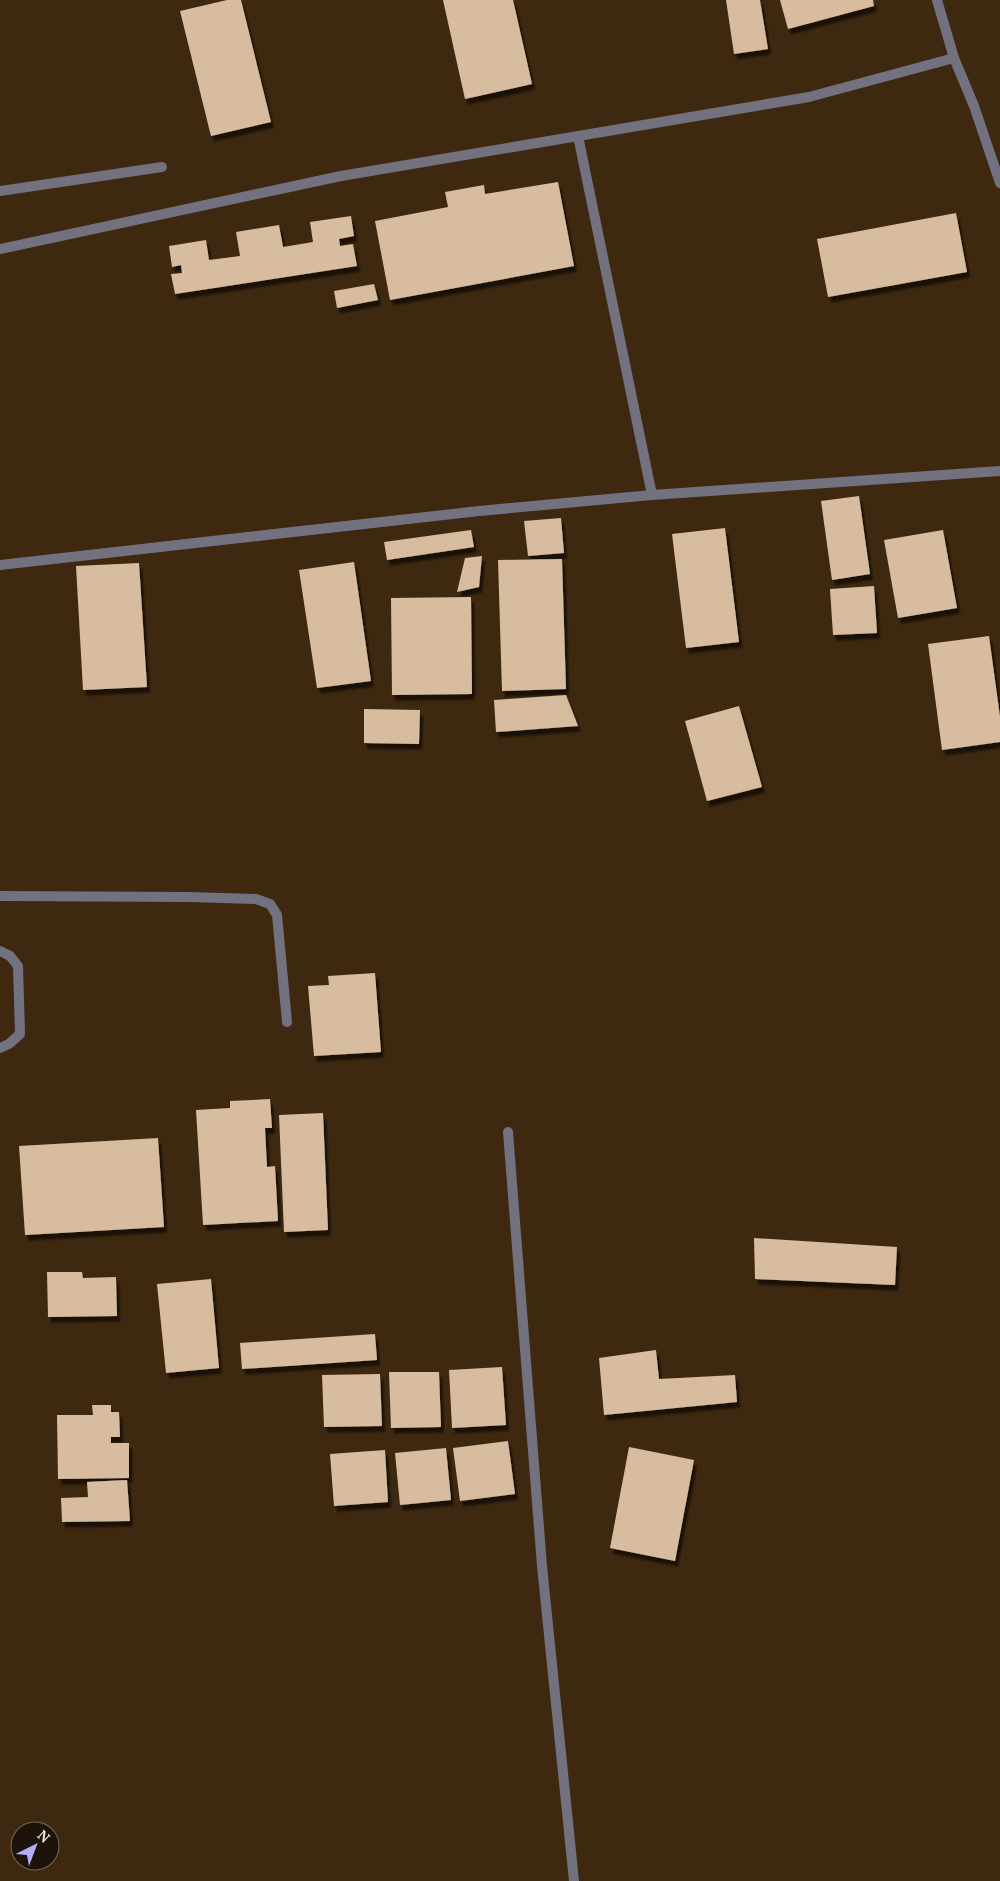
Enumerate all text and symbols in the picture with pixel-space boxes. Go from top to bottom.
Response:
north arrow [10,1821,60,1871]
text: N [34,1825,55,1847]

